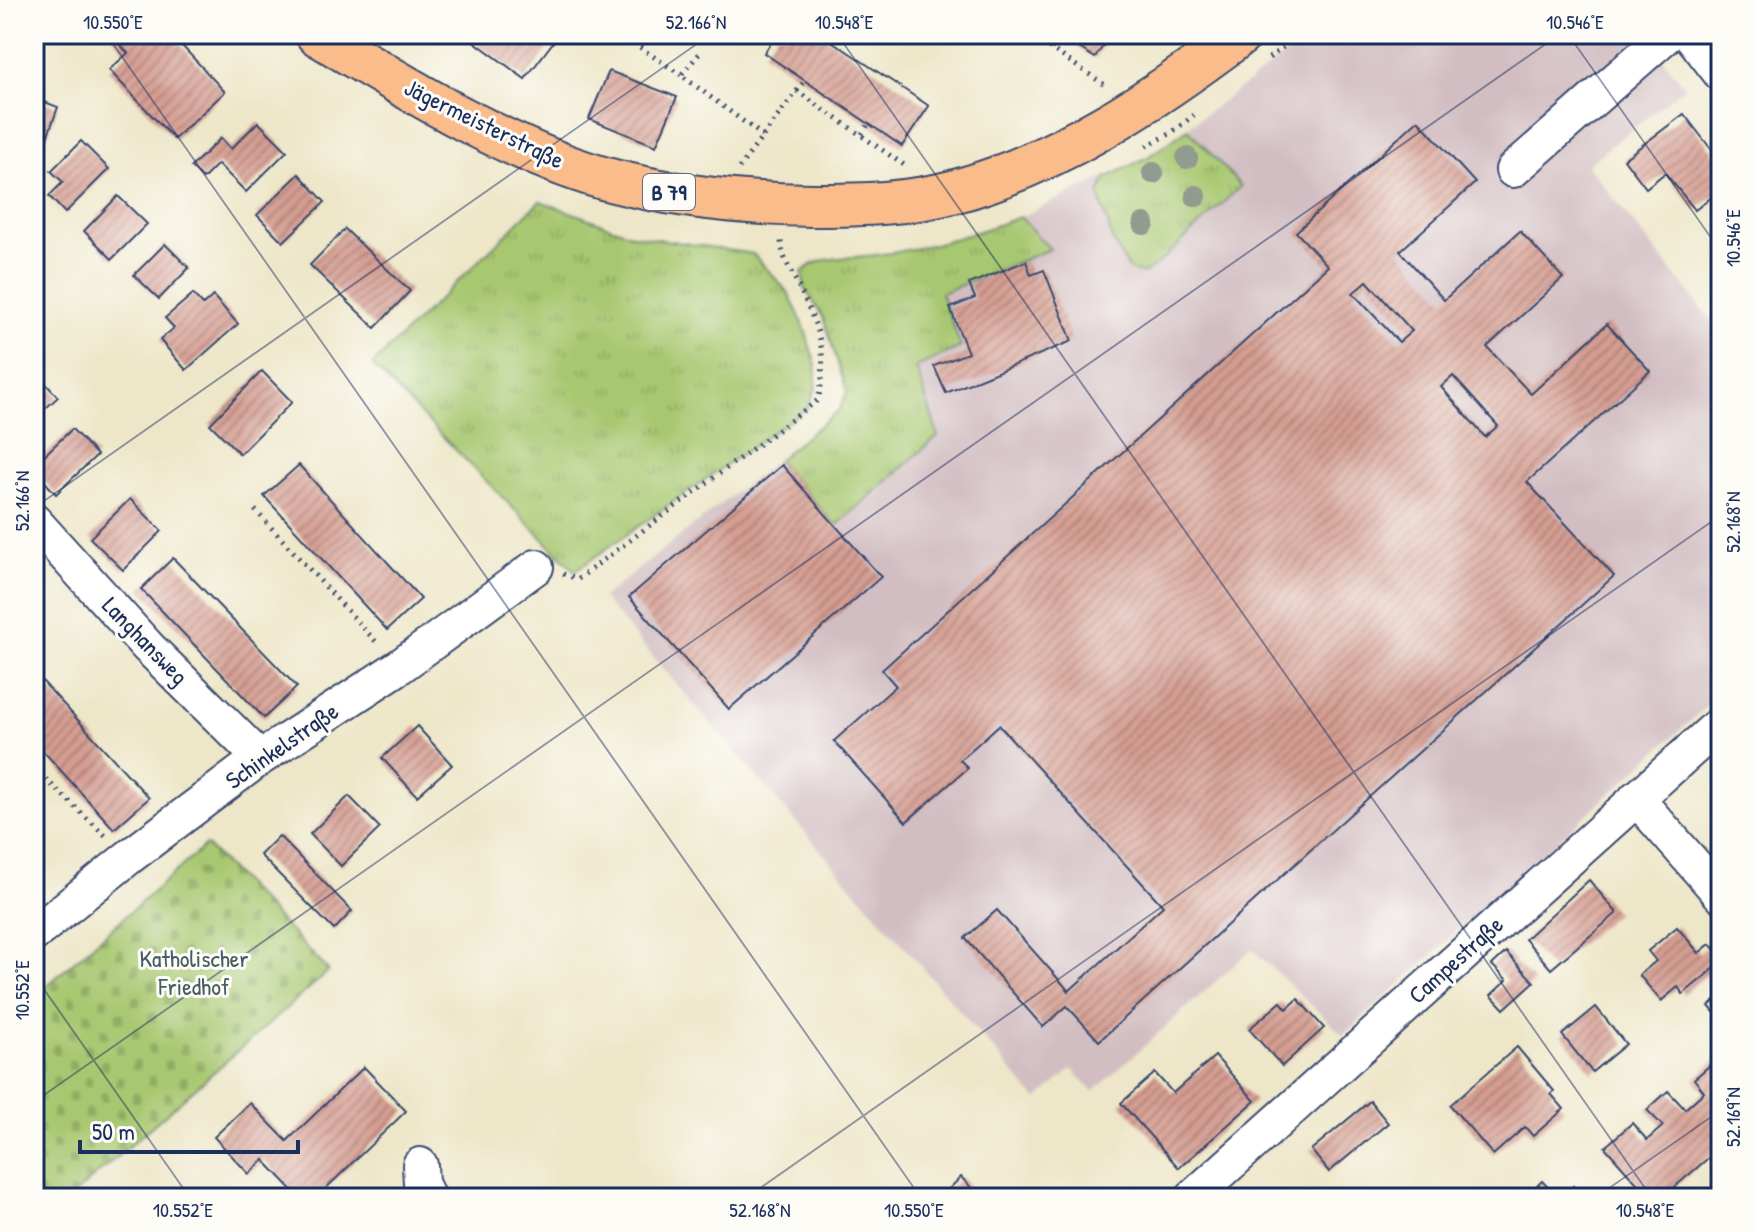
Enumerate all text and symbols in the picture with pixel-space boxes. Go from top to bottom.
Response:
text: 10.550°E [83,8,143,35]
text: 52.166°N [666,8,726,35]
text: 10.548°E [815,8,873,35]
text: 10.546°E [1546,8,1604,35]
street label: Jägermeisterstraße [399,71,570,176]
road number: B 79 [643,174,695,210]
text: 10.546°E [1719,209,1746,267]
text: 52.166°N [8,471,35,531]
text: 52.168°N [1719,491,1746,553]
street label: Langhansweg [96,589,196,691]
street label: Schinkelstraße [219,694,345,796]
street label: Campestraße [1401,908,1510,1010]
park label: Katholischer Friedhof [139,942,249,1002]
text: 10.552°E [8,960,35,1020]
text: 52.169°N [1719,1087,1746,1147]
scale bar [80,1104,298,1154]
text: 50 m [92,1115,135,1147]
text: 10.552°E [153,1196,213,1223]
text: 52.168°N [729,1196,791,1223]
text: 10.550°E [884,1196,944,1223]
text: 10.548°E [1616,1196,1674,1223]

